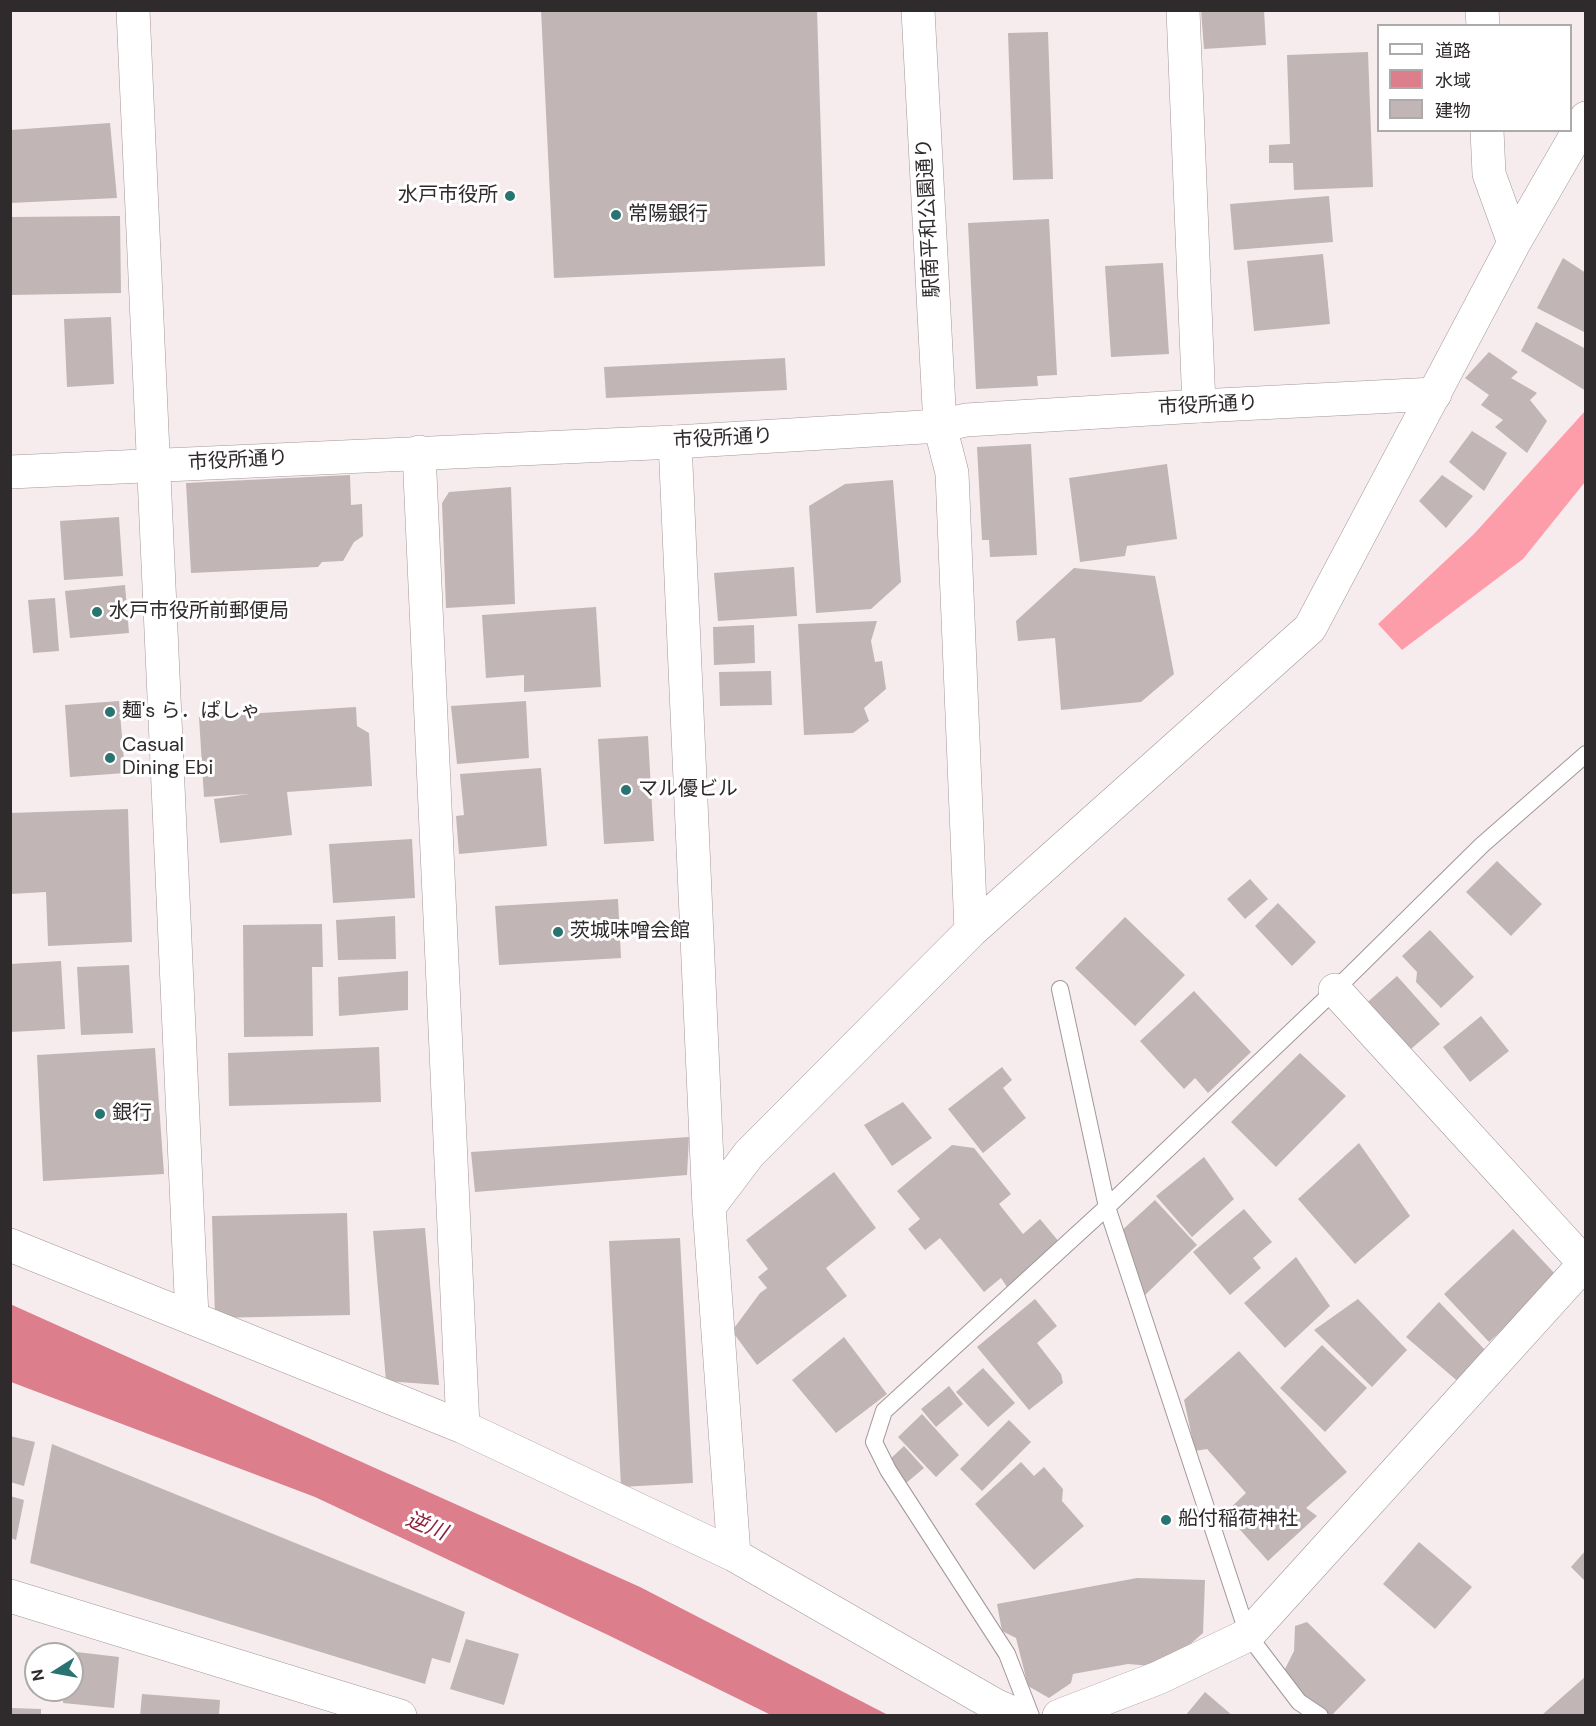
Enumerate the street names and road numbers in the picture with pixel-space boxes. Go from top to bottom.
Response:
street label: 駅南平和公園通り [913,137,945,299]
street label: 市役所通り [1157,391,1259,421]
street label: 市役所通り [672,424,774,454]
street label: 市役所通り [187,446,289,476]

